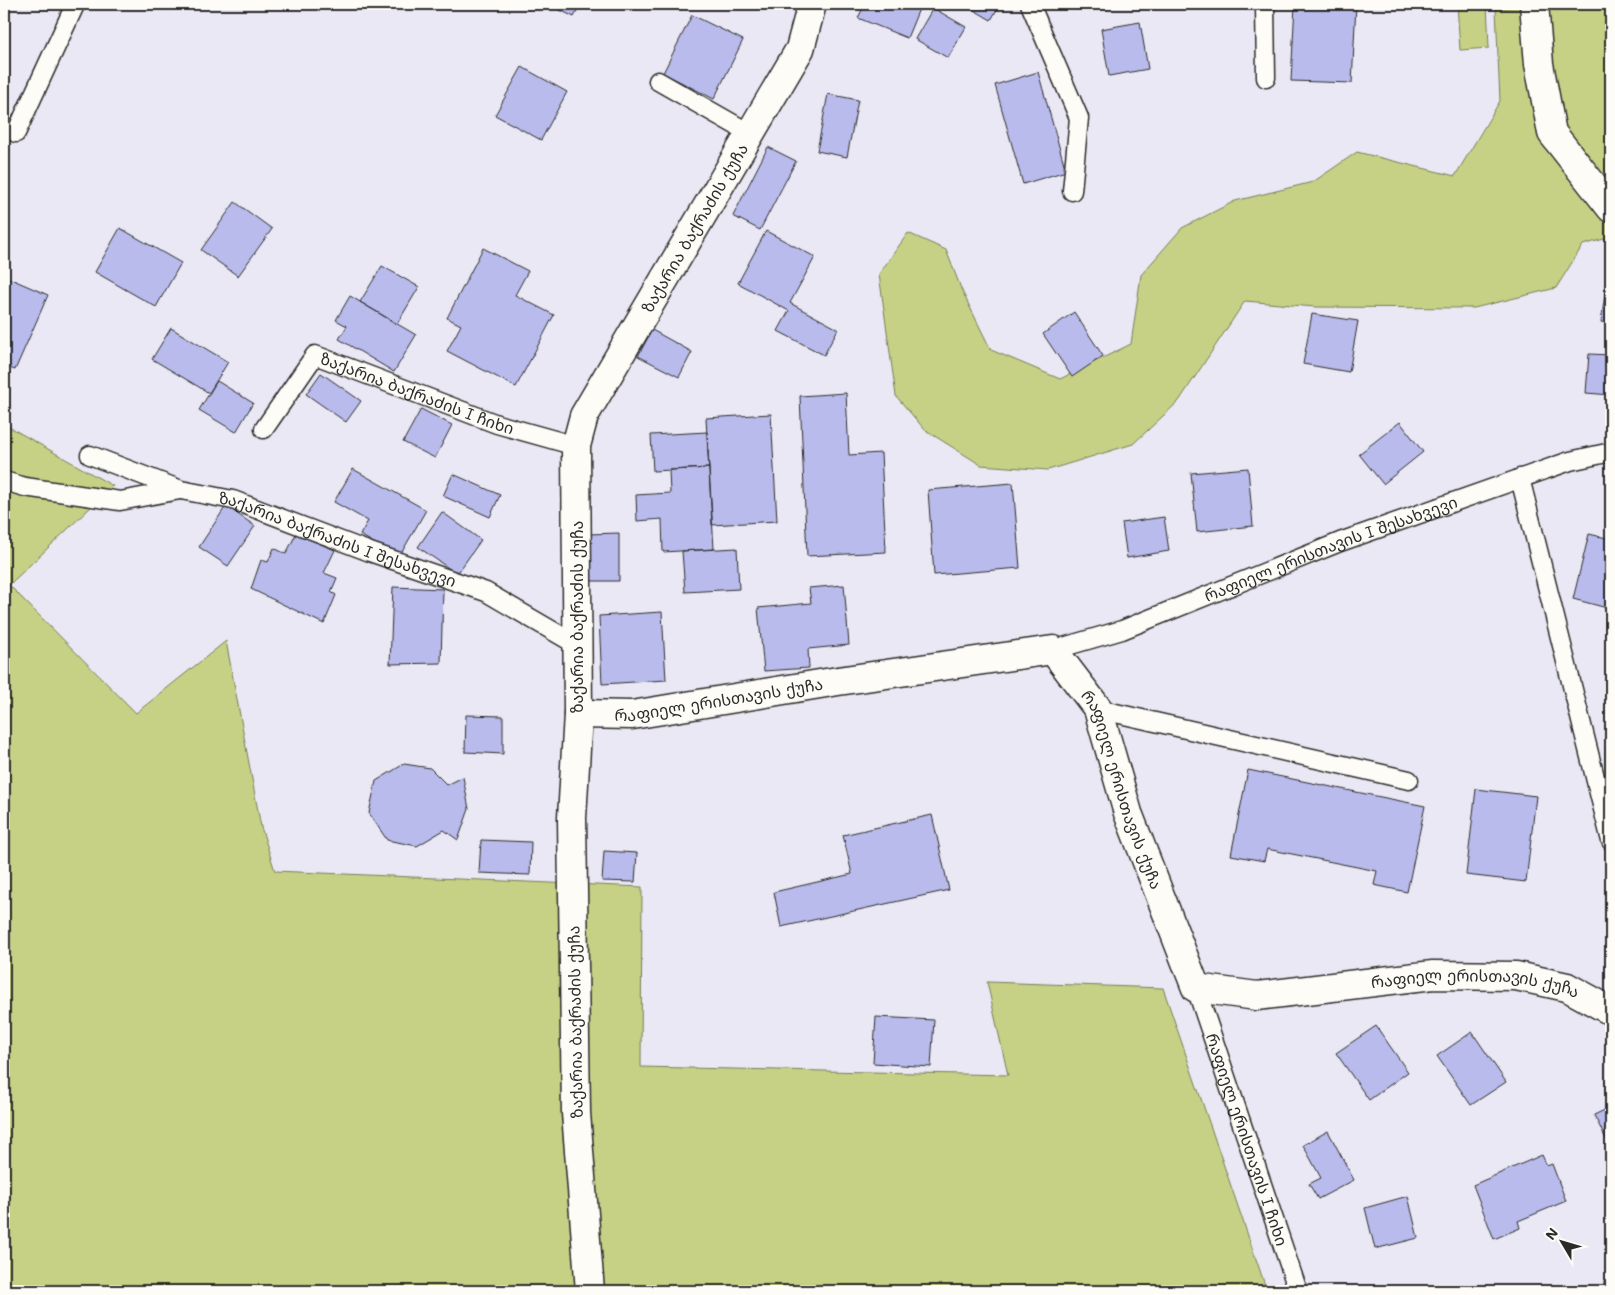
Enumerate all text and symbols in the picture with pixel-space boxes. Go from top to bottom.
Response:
street label: ზაქარია ბაქრაძის ქუჩა [636,139,752,316]
street label: ზაქარია ბაქრაძის I ჩიხი [318,347,516,438]
street label: ზაქარია ბაქრაძის I შესახვევი [217,487,459,591]
street label: რაფიელ ერისთავის I შესახვევი [1201,491,1460,606]
street label: ზაქარია ბაქრაძის ქუჩა [566,521,587,713]
street label: რაფიელ ერისთავის ქუჩა [614,673,824,725]
street label: რაფიელ ერისთავის ქუჩა [1077,685,1168,892]
street label: ზაქარია ბაქრაძის ქუჩა [562,925,587,1119]
street label: რაფიელ ერისთავის ქუჩა [1370,964,1584,1002]
street label: რაფიელ ერისთავის I ჩიხი [1202,1030,1293,1249]
north arrow [1538,1218,1588,1268]
text: N [1541,1224,1562,1244]

